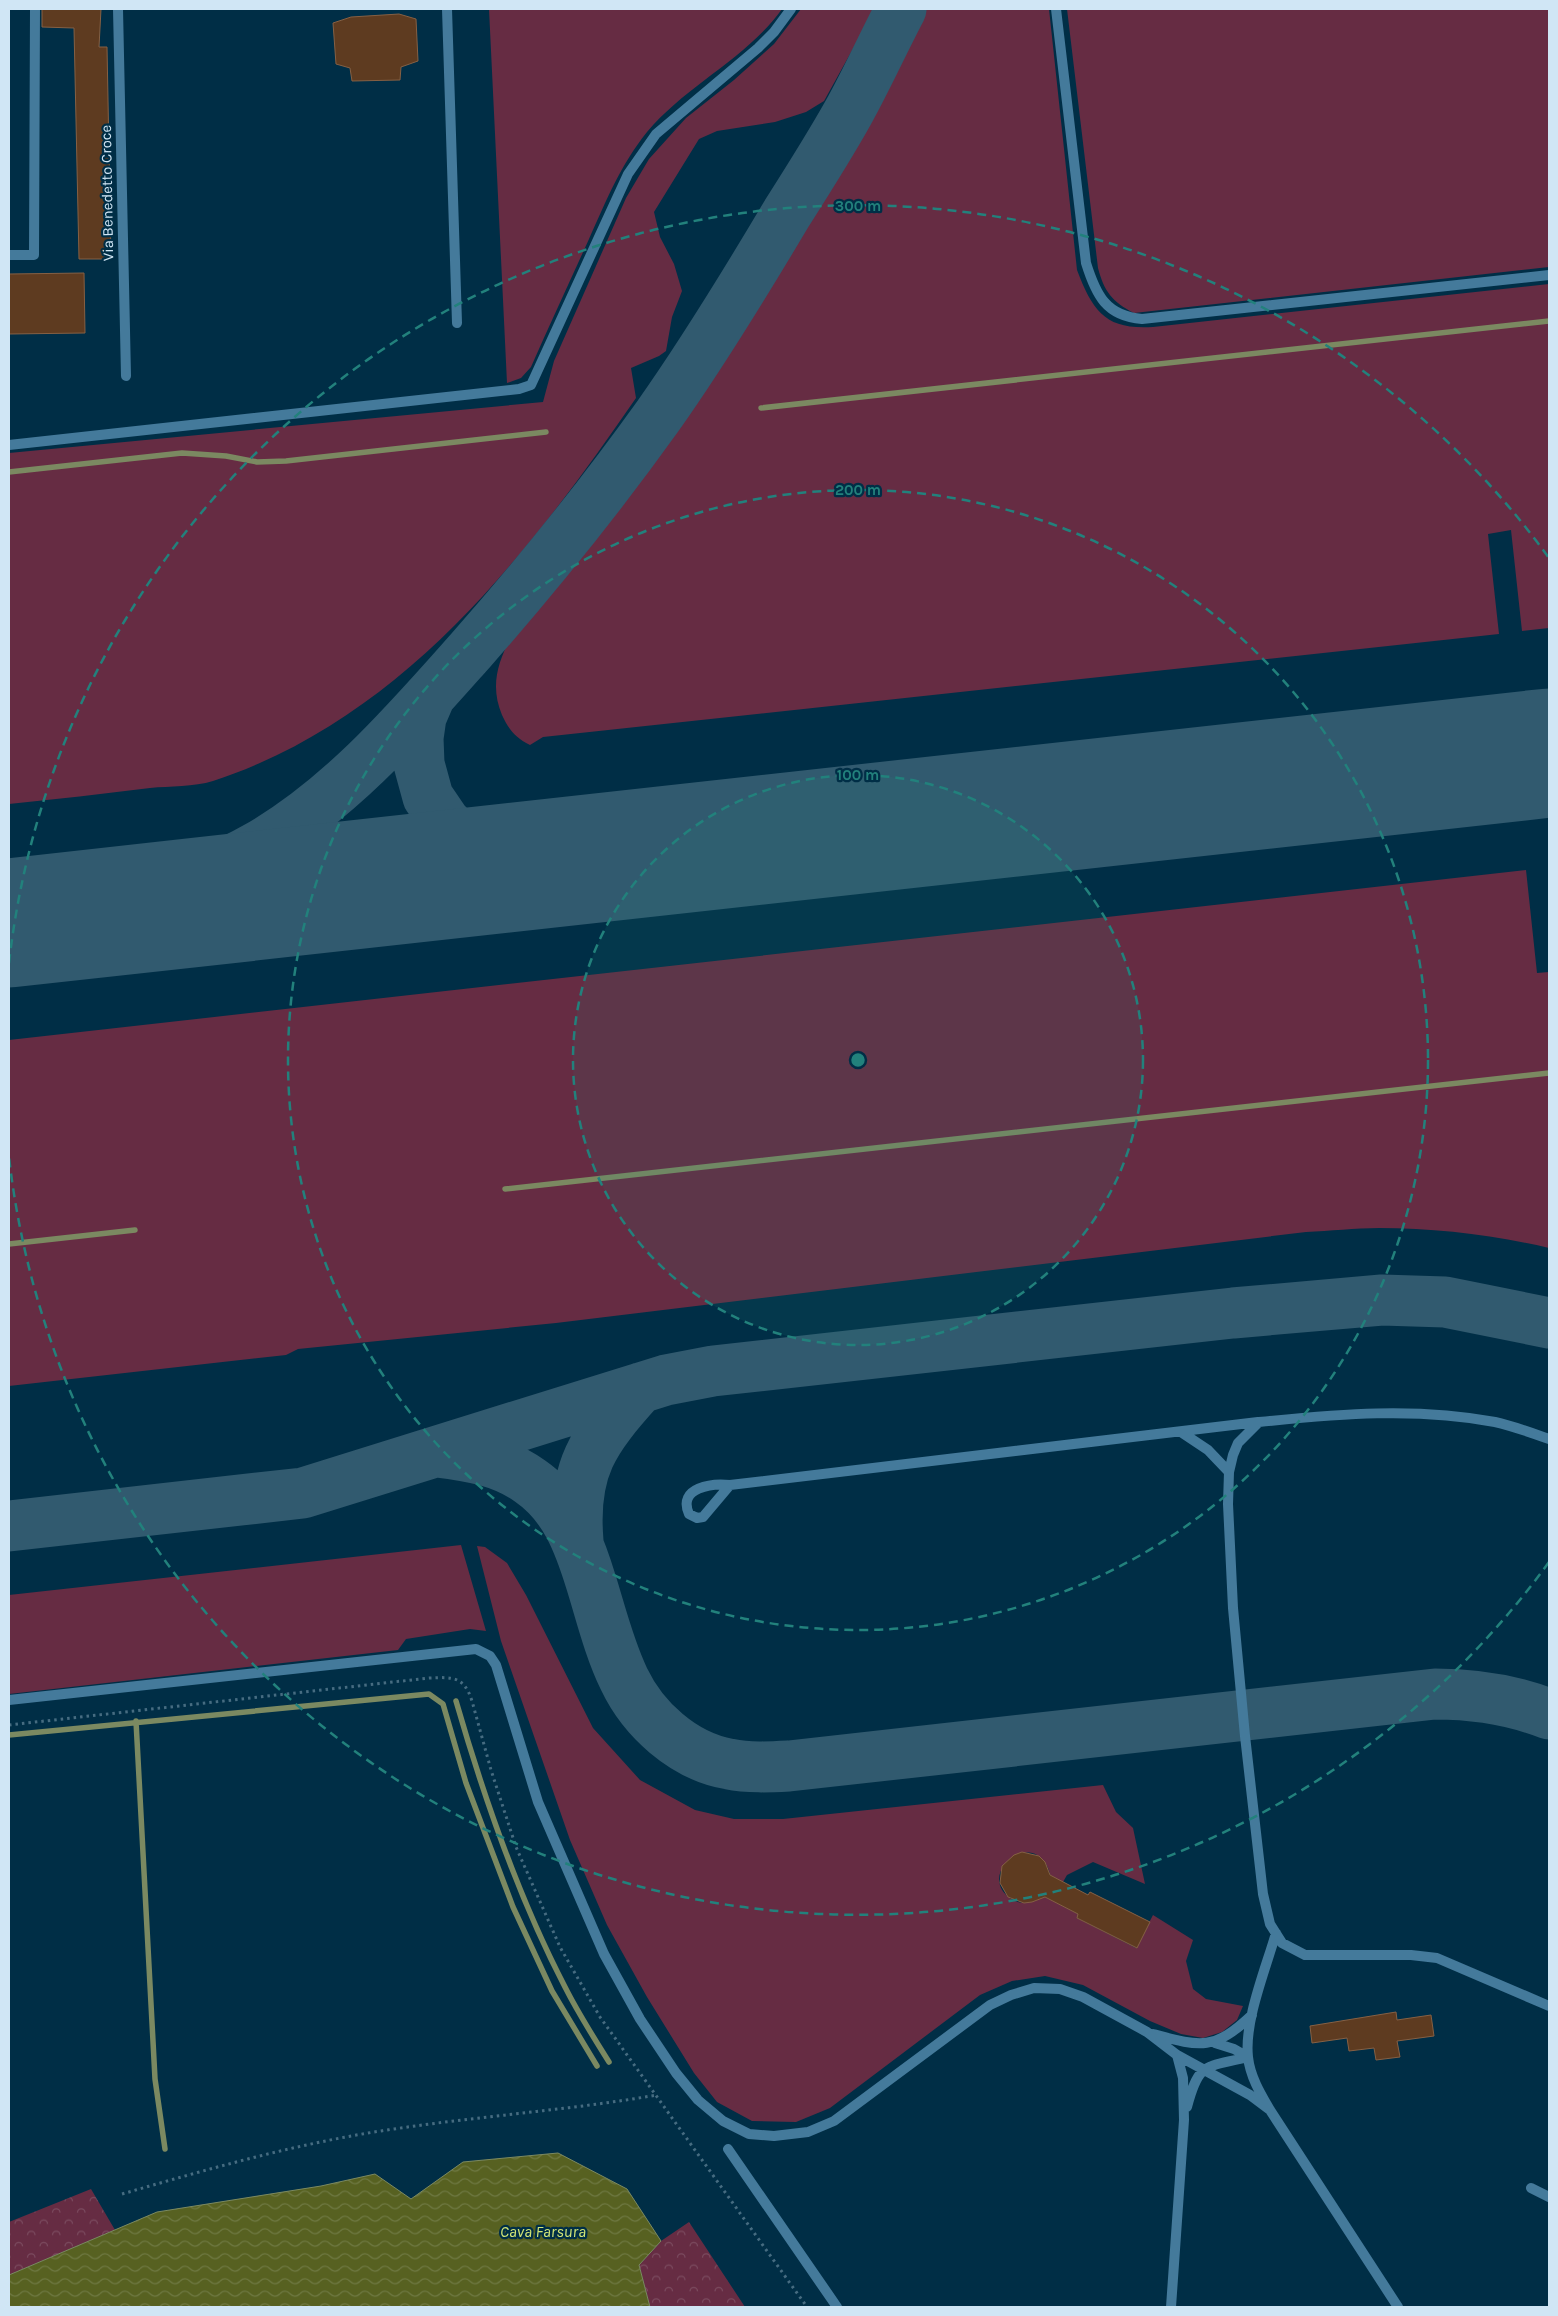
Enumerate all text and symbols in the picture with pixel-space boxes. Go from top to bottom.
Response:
street label: Via Benedetto Croce [97,125,117,261]
text: 300 m [835,197,881,215]
text: 200 m [835,481,881,499]
text: 100 m [837,766,879,784]
centre of rings [849,1051,867,1069]
water label: Cava Farsura [500,2222,586,2241]

